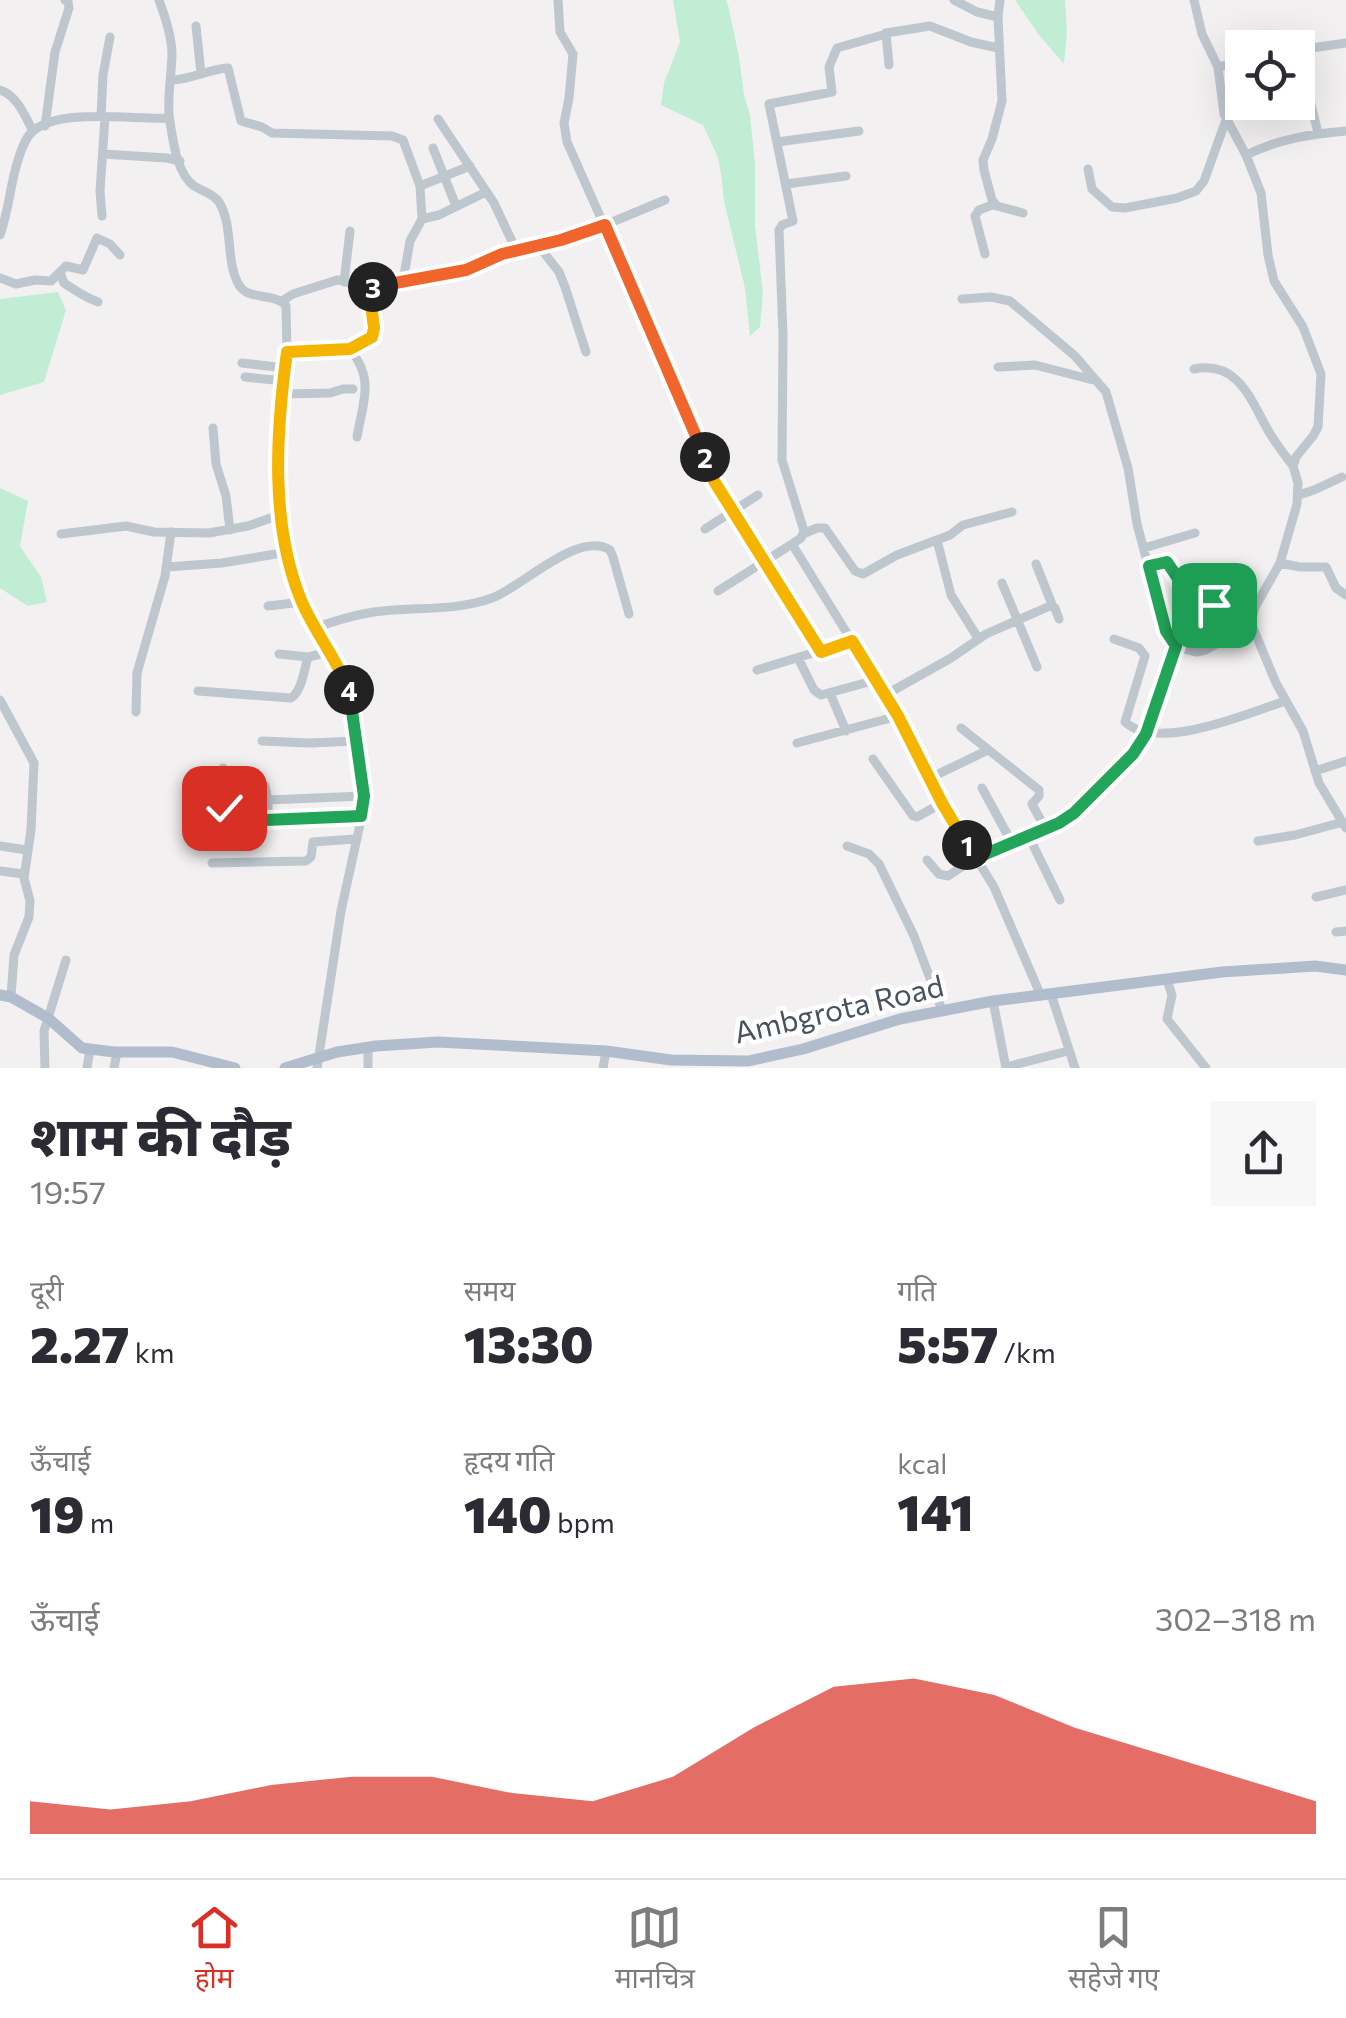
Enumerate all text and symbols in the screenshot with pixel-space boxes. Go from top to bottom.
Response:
map controls [1225,30,1315,120]
button: locate [1225,30,1315,120]
pin: 3 [348,262,398,312]
text: 3 [365,270,381,304]
pin: 2 [680,432,730,482]
text: 2 [697,440,713,474]
pin [1172,563,1257,648]
icon: arrive [1187,578,1242,633]
pin: 4 [324,665,374,715]
text: 4 [340,673,358,707]
pin [182,766,267,851]
icon: check [197,781,252,836]
pin: 1 [942,820,992,870]
text: 1 [961,828,973,862]
street label: Ambgrota Road [730,965,947,1050]
text: शाम की दौड़ [30,1100,291,1167]
button: share [1211,1101,1316,1206]
text: 19:57 [30,1171,106,1211]
text: दूरी [30,1273,64,1307]
text: समय [464,1273,516,1307]
text: गति [897,1273,936,1307]
text: 2.27 [30,1312,129,1373]
text: 13:30 [464,1312,594,1373]
text: 5:57 [897,1312,998,1373]
text: km [129,1335,174,1369]
text: /km [998,1335,1056,1369]
text: ऊँचाई [30,1443,91,1477]
text: हृदय गति [464,1443,555,1477]
text: kcal [897,1446,947,1480]
text: 141 [897,1480,974,1541]
text: 19 [30,1482,84,1543]
text: 140 [464,1482,552,1543]
text: m [84,1505,114,1539]
text: bpm [552,1505,615,1539]
text: ऊँचाई [30,1598,99,1638]
text: 302–318 m [1155,1598,1316,1638]
tab: होम [187,1900,242,1999]
tab: मानचित्र [615,1900,695,1999]
tab: सहेजे गए [1068,1900,1159,1999]

